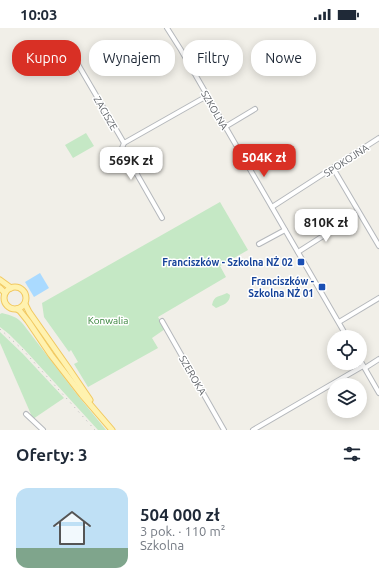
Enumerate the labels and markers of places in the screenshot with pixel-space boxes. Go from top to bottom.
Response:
pin: 504K zł [227,144,301,178]
pin: 569K zł [94,147,168,181]
pin: 810K zł [289,209,363,243]
place label: Franciszków - Szkolna NŻ 02 [162,256,293,268]
marker: Franciszków - Szkolna NŻ 02 [296,257,306,267]
place label: Franciszków - Szkolna NŻ 01 [248,276,315,299]
marker: Franciszków - Szkolna NŻ 01 [317,282,327,292]

